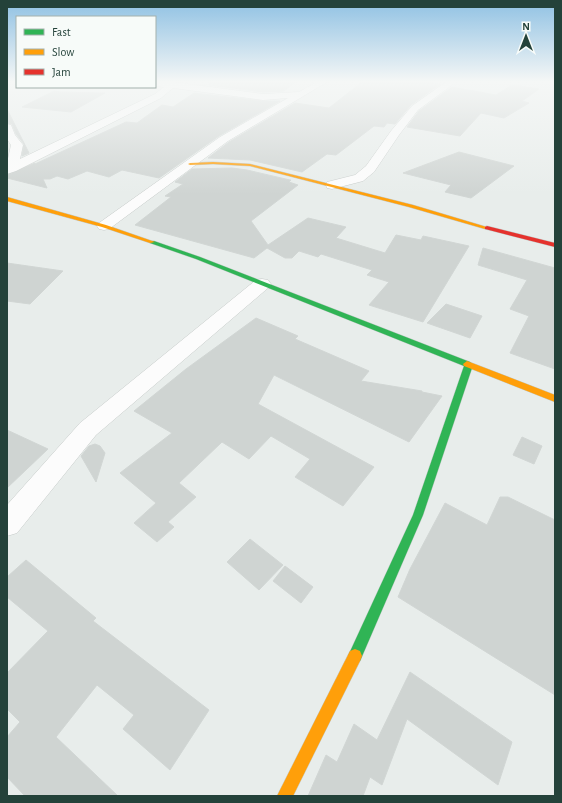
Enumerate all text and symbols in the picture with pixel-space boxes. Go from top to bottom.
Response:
legend [16,16,156,88]
north arrow [506,16,546,56]
text: N [522,21,530,32]
text: Fast [52,26,71,38]
text: Slow [52,46,74,58]
text: Jam [52,66,71,78]

